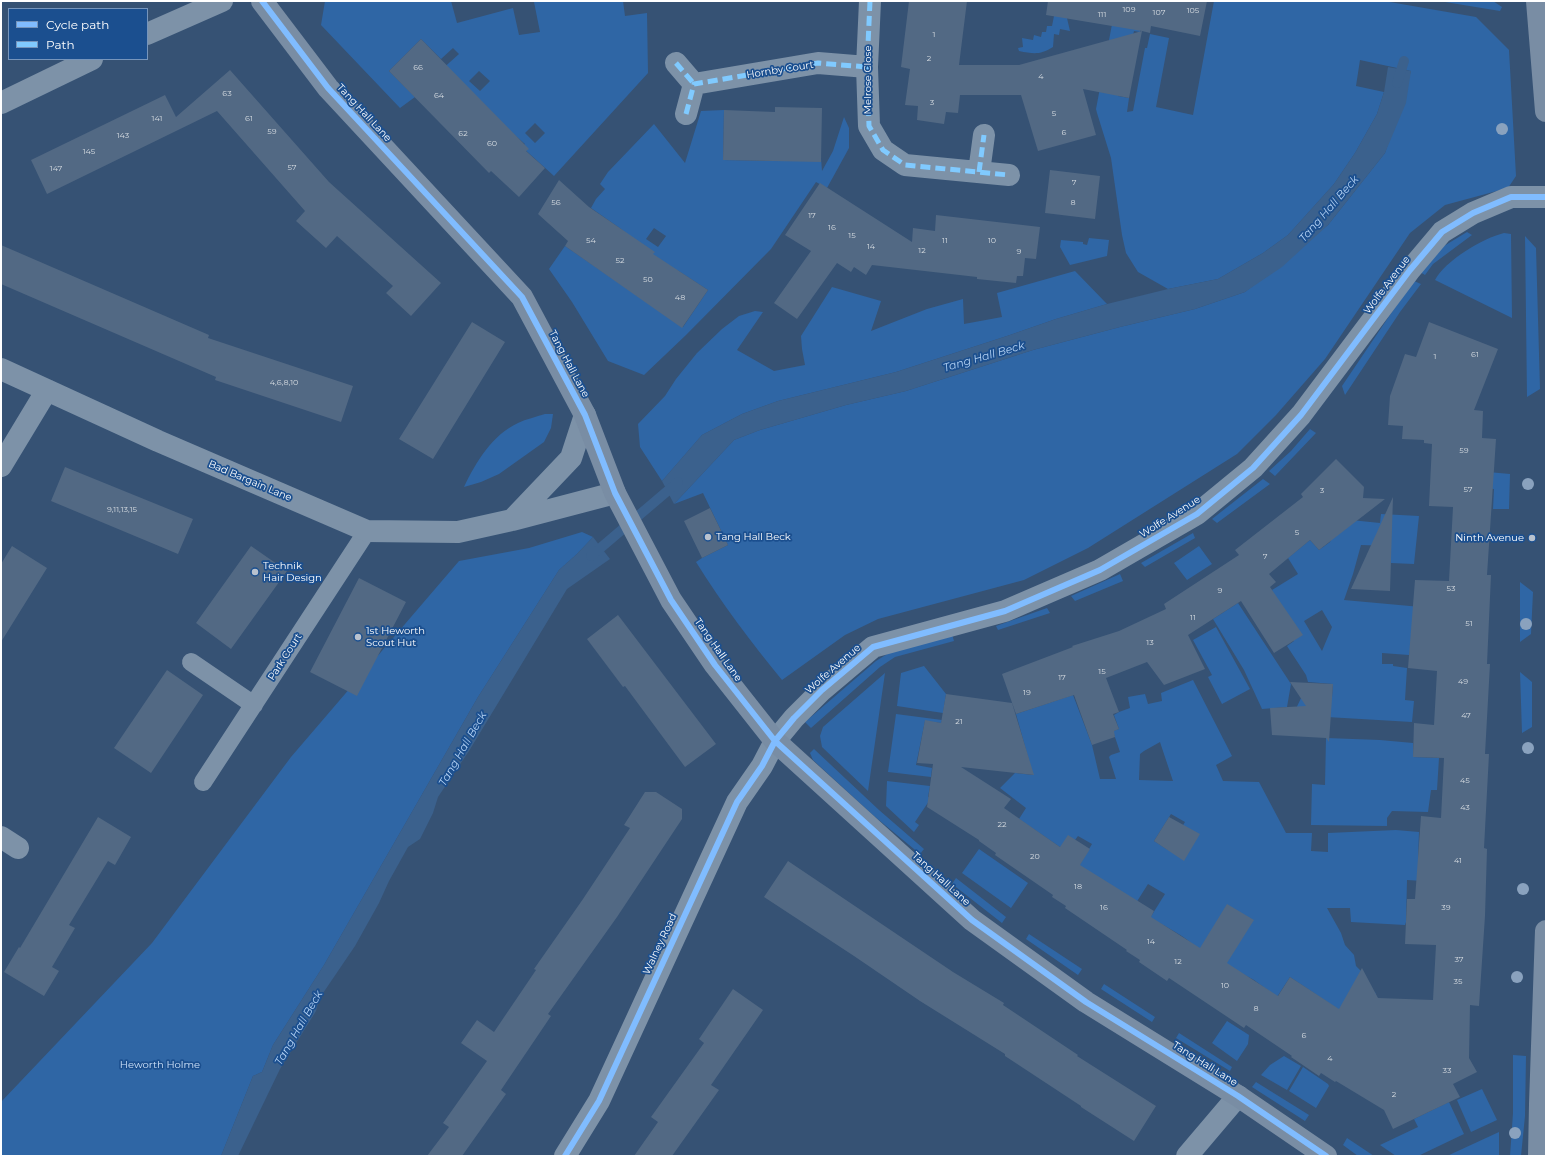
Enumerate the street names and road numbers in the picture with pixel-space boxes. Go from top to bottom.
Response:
street label: Melrose Close [862,46,874,114]
street label: Hornby Court [746,59,814,81]
street label: Tang Hall Lane [334,82,394,144]
street label: Wolfe Avenue [1361,254,1413,316]
street label: Tang Hall Lane [546,328,592,400]
street label: Bad Bargain Lane [206,458,294,504]
street label: Wolfe Avenue [1137,494,1203,540]
street label: Tang Hall Lane [692,616,744,684]
street label: Park Court [265,631,305,683]
street label: Wolfe Avenue [803,642,863,696]
street label: Tang Hall Lane [909,850,973,908]
street label: Walney Road [641,912,679,976]
street label: Tang Hall Lane [1170,1039,1240,1089]

